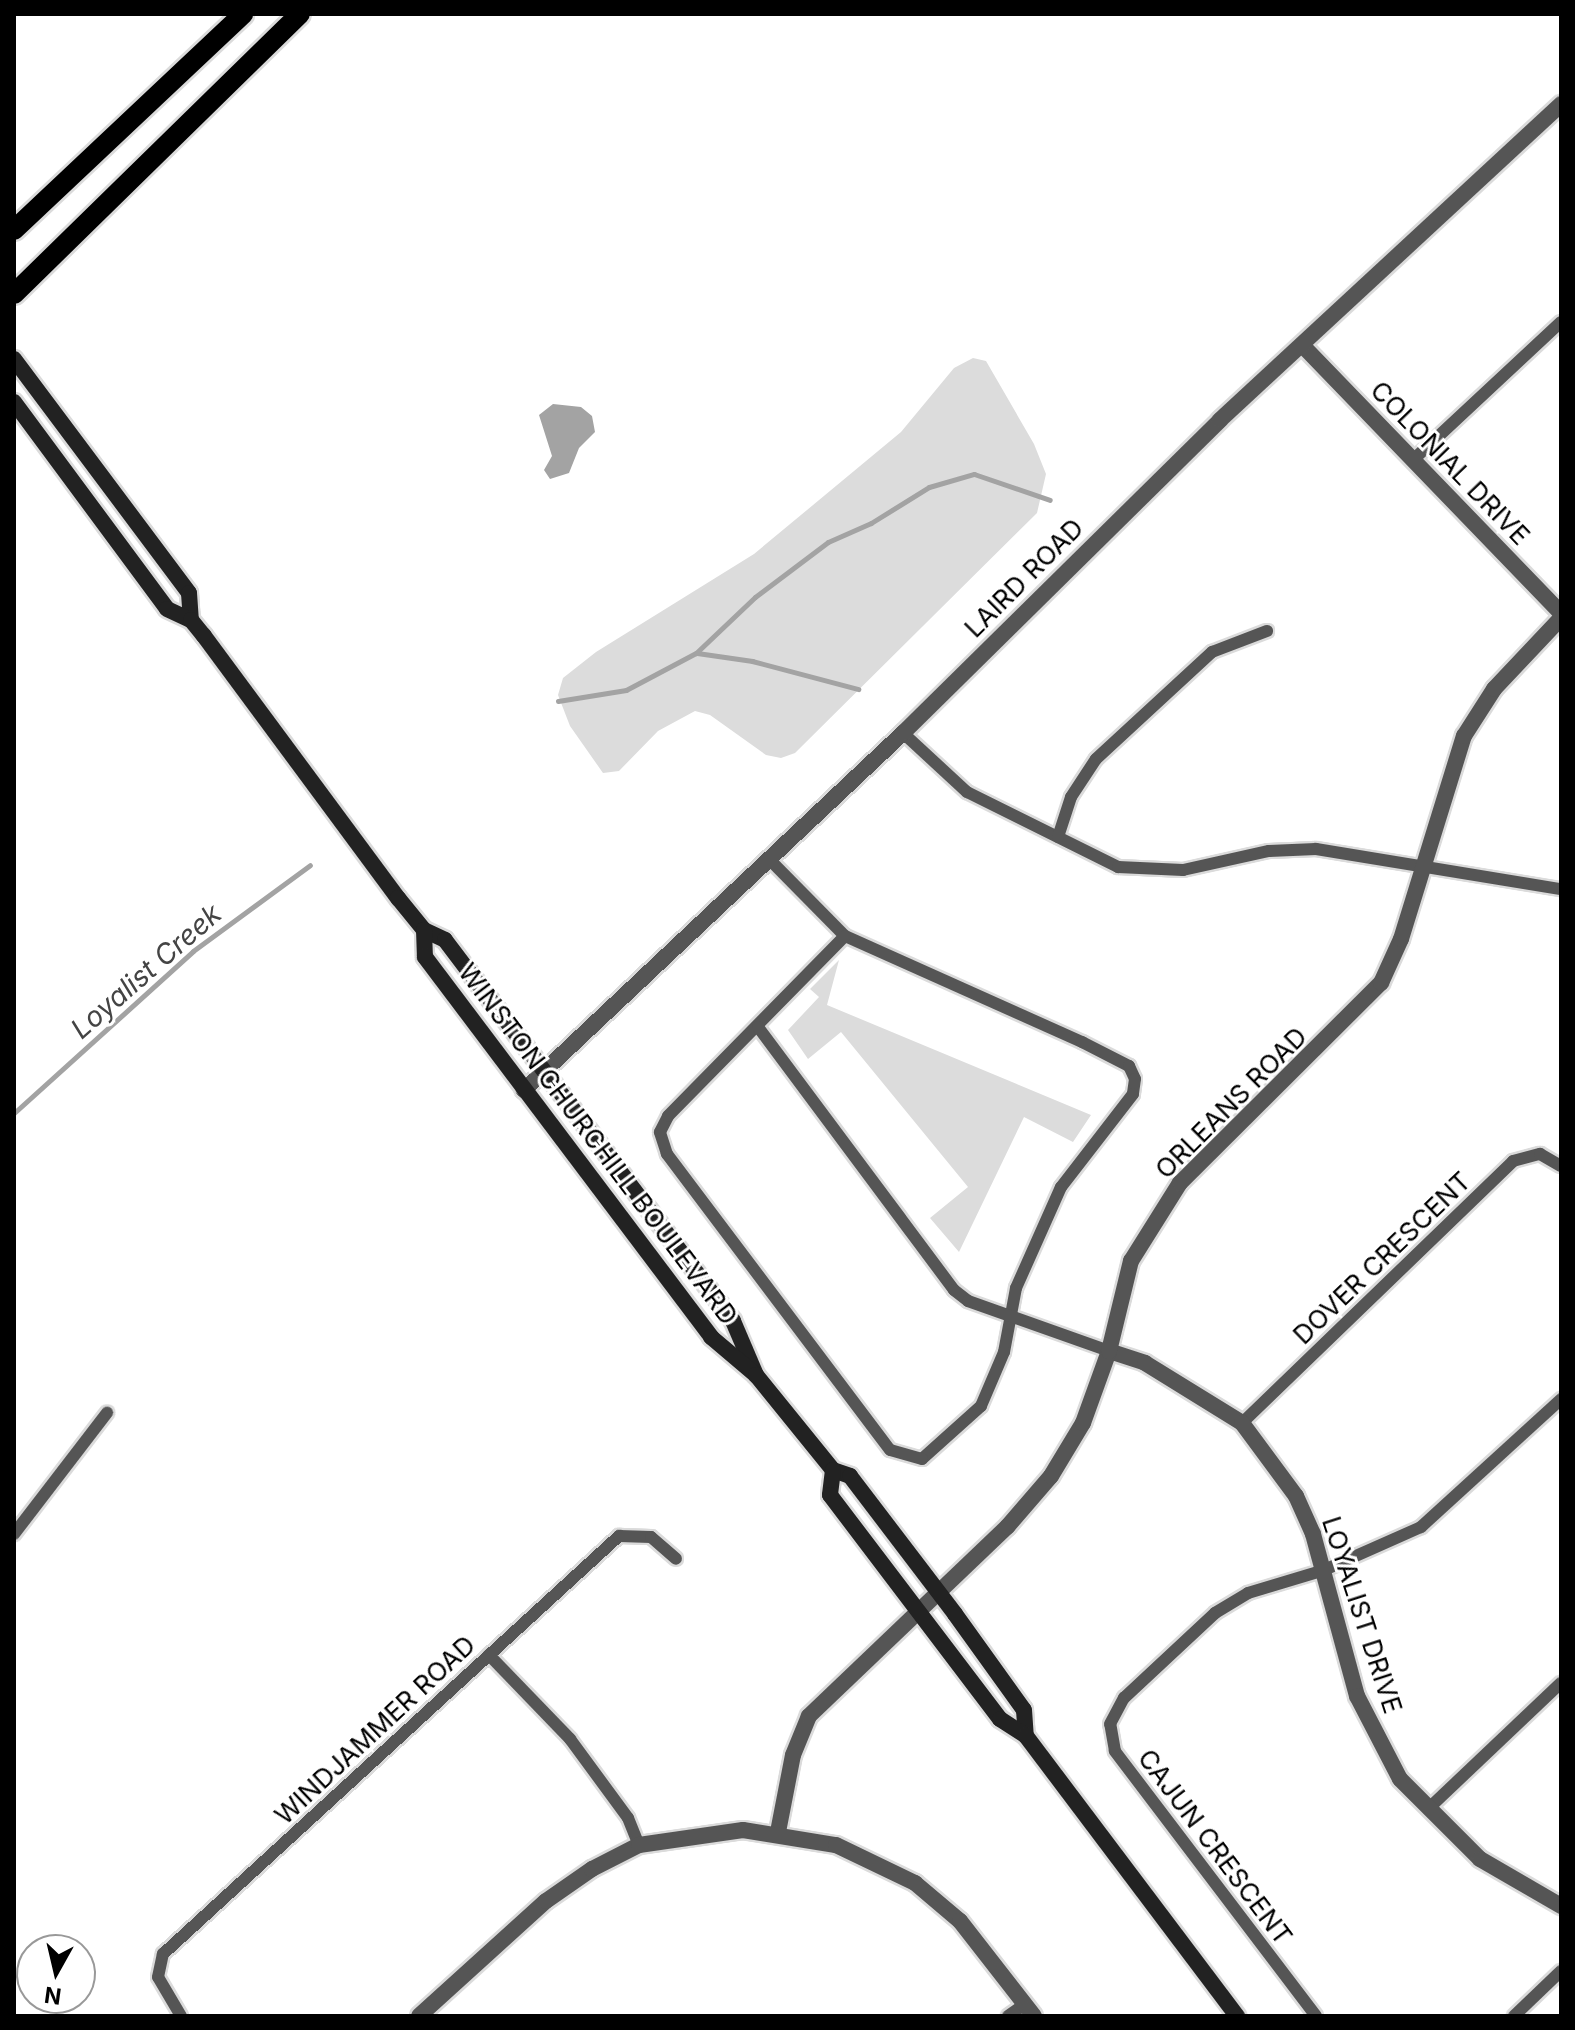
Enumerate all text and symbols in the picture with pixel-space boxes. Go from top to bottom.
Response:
street label: COLONIAL DRIVE [1364,375,1536,551]
street label: LAIRD ROAD [958,512,1090,644]
water label: Loyalist Creek [64,897,228,1045]
street label: WINSTON CHURCHILL BOULEVARD [452,957,744,1331]
street label: ORLEANS ROAD [1149,1021,1313,1185]
street label: DOVER CRESCENT [1287,1165,1477,1351]
street label: LOYALIST DRIVE [1315,1513,1409,1717]
street label: WINDJAMMER ROAD [268,1629,482,1831]
street label: CAJUN CRESCENT [1131,1743,1299,1951]
north arrow [16,1934,96,2014]
text: N [43,1982,63,2010]

